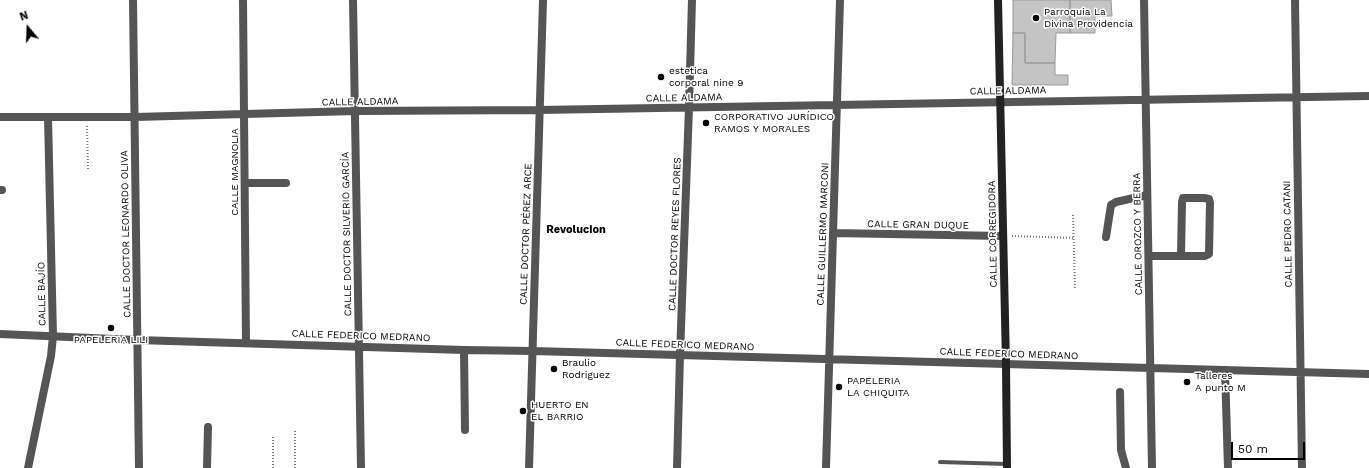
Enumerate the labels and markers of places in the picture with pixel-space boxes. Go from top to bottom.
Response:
place label: Parroquia La Divina Providencia [1044,6,1133,30]
marker: Parroquia La Divina Providencia [1031,13,1041,23]
place label: estetica corporal nine 9 [669,65,743,88]
marker: estetica corporal nine 9 [656,72,666,82]
place label: CORPORATIVO JURÍDICO RAMOS Y MORALES [714,111,834,134]
marker: CORPORATIVO JURÍDICO RAMOS Y MORALES [701,118,711,128]
marker: PAPELERIA LILI [106,323,116,333]
place label: PAPELERIA LILI [74,334,148,346]
place label: Braulio Rodriguez [562,357,610,380]
marker: Braulio Rodriguez [549,364,559,374]
place label: Talleres A punto M [1195,370,1246,394]
place label: PAPELERIA LA CHIQUITA [847,375,909,398]
marker: Talleres A punto M [1182,377,1192,387]
marker: PAPELERIA LA CHIQUITA [834,382,844,392]
place label: HUERTO EN EL BARRIO [531,399,589,422]
marker: HUERTO EN EL BARRIO [518,406,528,416]

